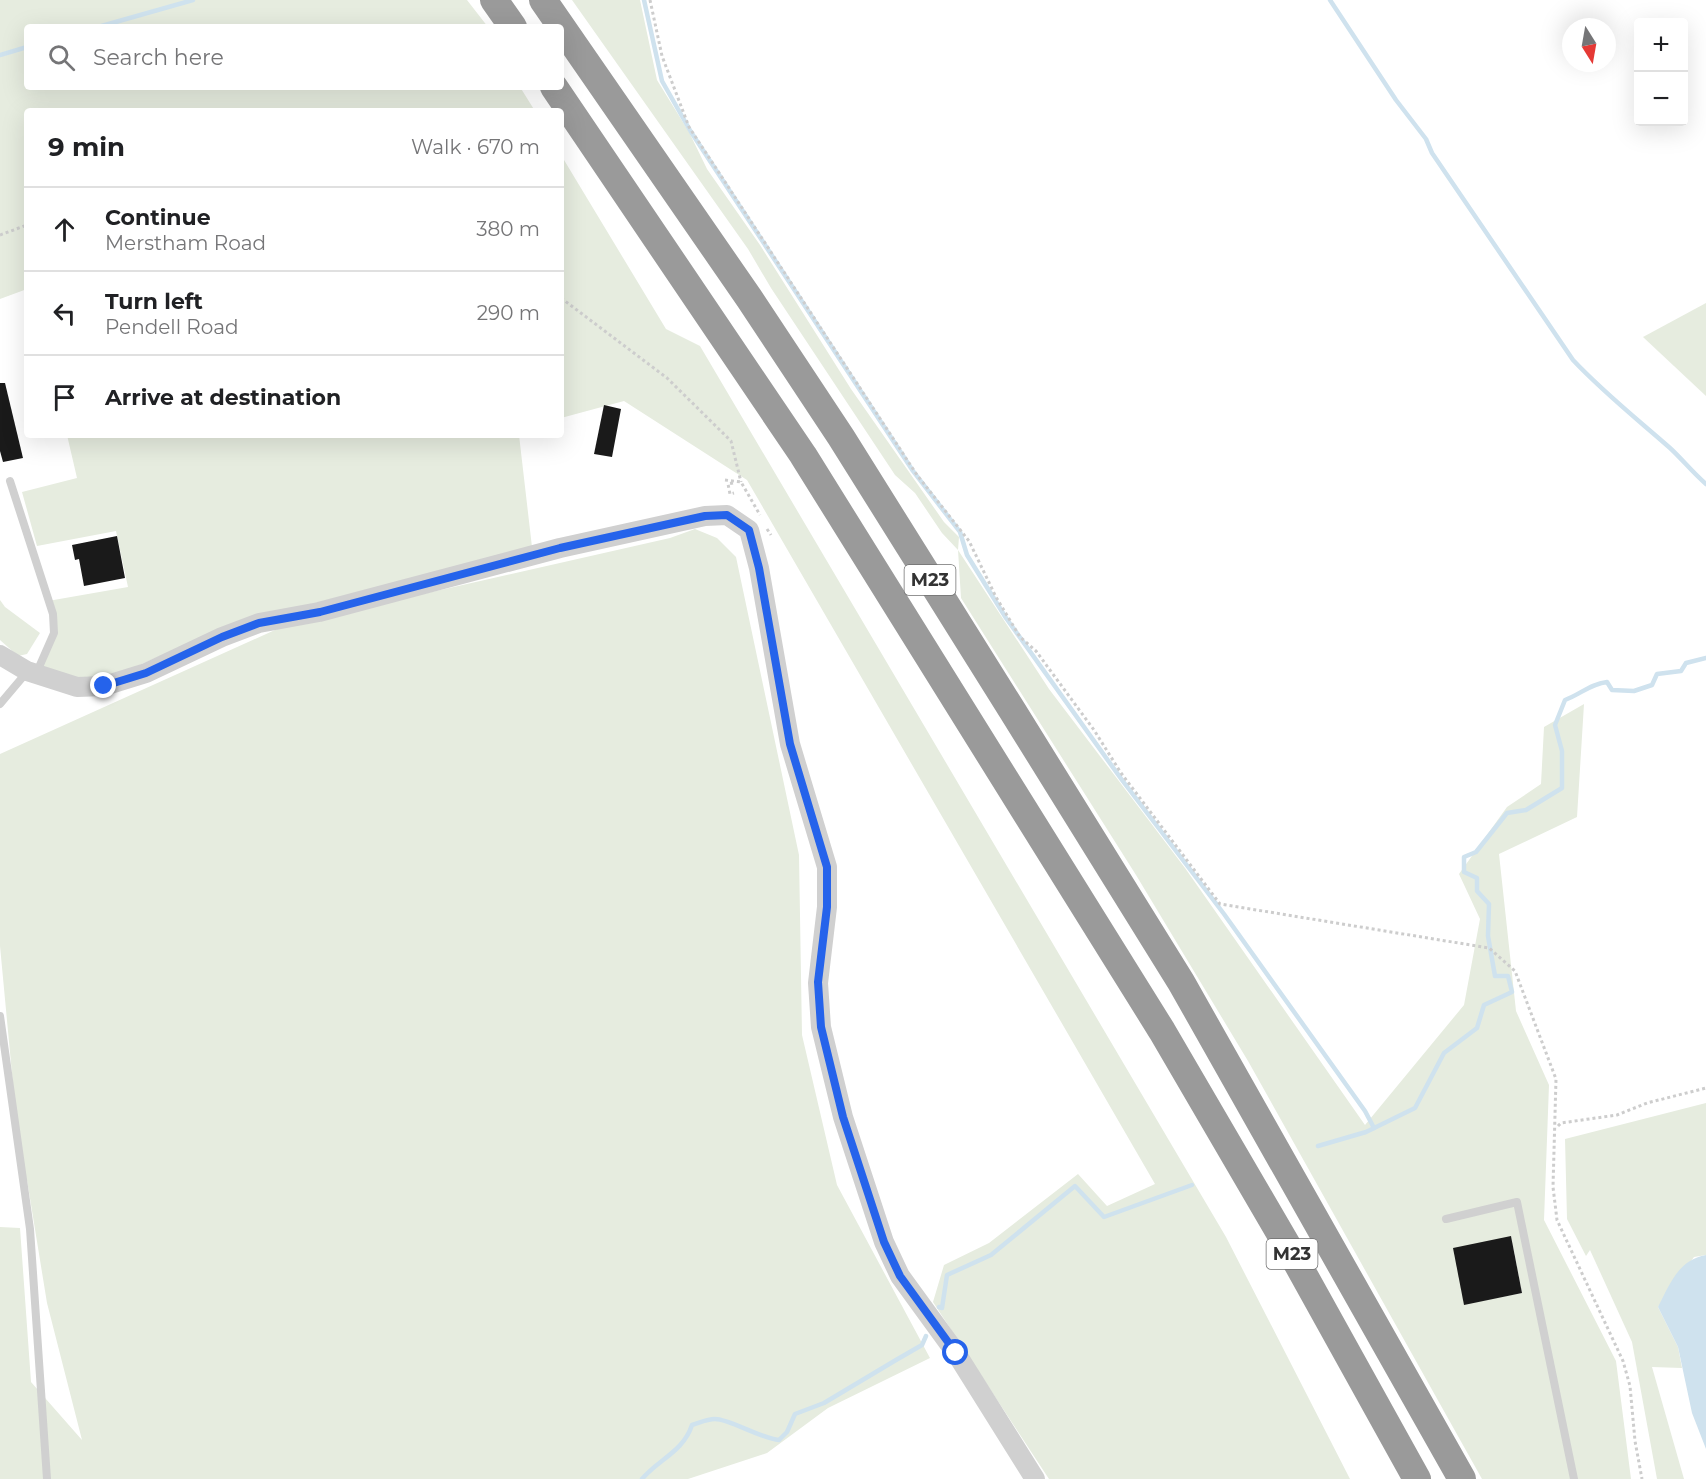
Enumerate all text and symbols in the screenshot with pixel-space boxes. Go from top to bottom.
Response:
north arrow [1562,18,1616,72]
map controls [1634,18,1688,126]
button: + [1634,18,1688,72]
search box [24,24,564,90]
icon: search [45,41,78,74]
text: Search here [93,44,224,71]
button: − [1634,72,1688,126]
text: 9 min [48,131,125,163]
text: Walk · 670 m [411,135,540,159]
text: Continue [105,204,211,231]
icon: ahead [48,213,81,246]
text: 380 m [476,217,540,241]
text: Merstham Road [105,231,266,255]
text: Turn left [105,288,203,315]
icon: left [48,297,81,330]
text: 290 m [477,301,540,325]
text: Pendell Road [105,315,239,339]
icon: arrive [48,381,81,414]
text: Arrive at destination [105,384,341,411]
road number: M23 [904,565,956,595]
route end [90,672,116,698]
road number: M23 [1266,1239,1318,1269]
route start [942,1339,968,1365]

